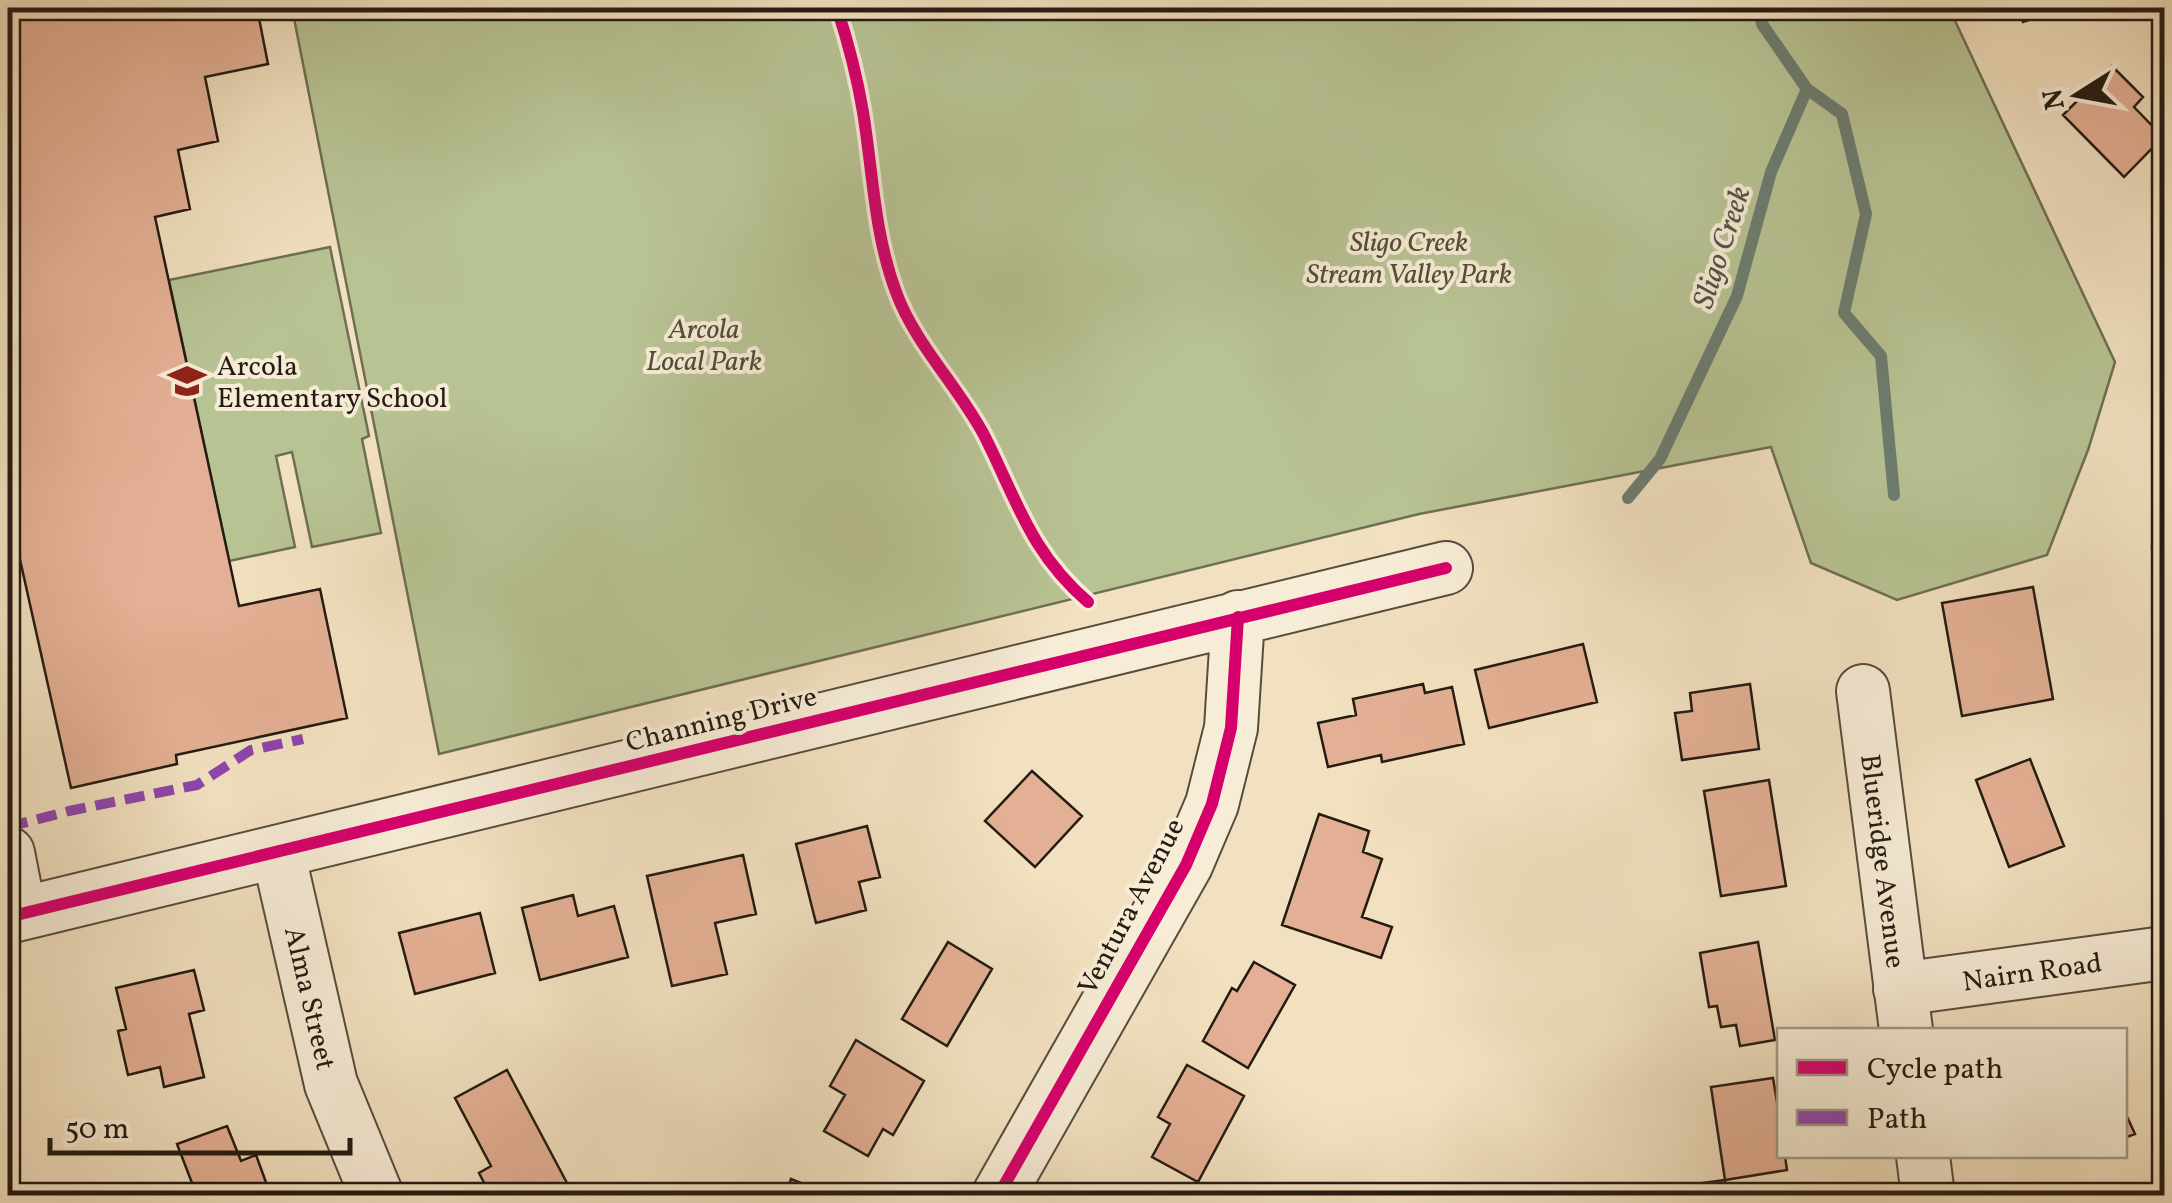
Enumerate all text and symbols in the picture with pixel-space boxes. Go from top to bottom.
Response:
north arrow [2027,45,2127,145]
text: N [2034,86,2076,113]
water label: Sligo Creek [1683,181,1762,314]
park label: Sligo Creek Stream Valley Park [1306,224,1512,295]
park label: Arcola Local Park [646,311,762,382]
place label: Arcola Elementary School [217,348,448,419]
school or university icon: Arcola Elementary School [166,360,208,402]
street label: Channing Drive [622,678,821,763]
street label: Blueridge Avenue [1849,752,1914,971]
street label: Ventura Avenue [1069,812,1195,1002]
street label: Alma Street [273,923,344,1074]
street label: Nairn Road [1960,944,2105,1003]
legend [1777,1028,2127,1158]
text: Cycle path [1867,1049,2003,1091]
scale bar [50,1093,350,1155]
text: Path [1867,1099,1927,1141]
text: 50 m [65,1109,129,1151]

